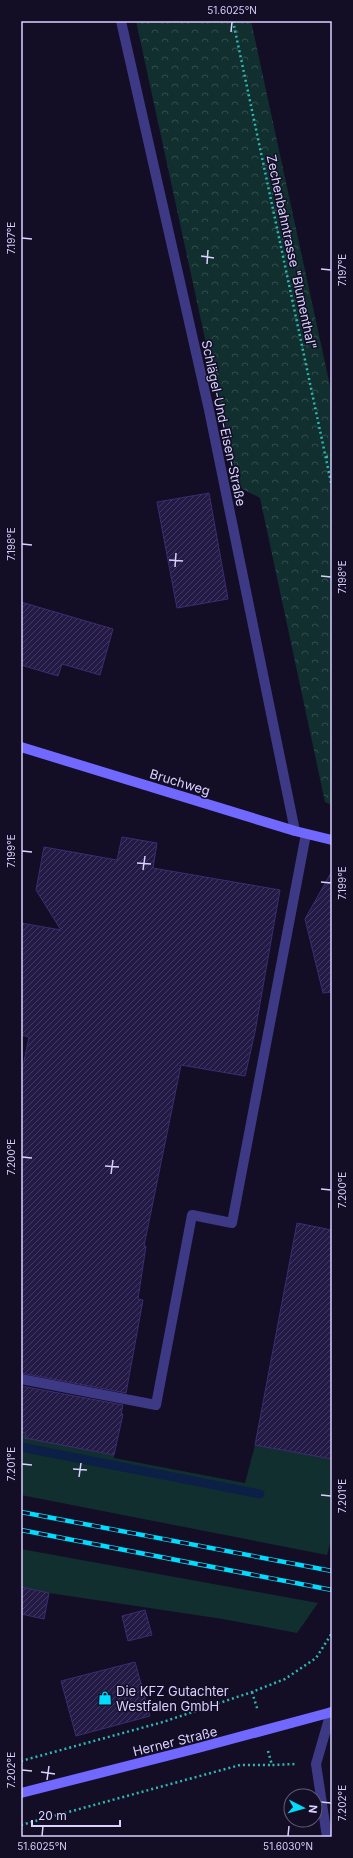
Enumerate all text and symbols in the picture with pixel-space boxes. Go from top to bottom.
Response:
text: 51.6025°N [207,4,257,16]
street label: Zechenbahntrasse "Blumenthal" [264,153,320,351]
text: 7.197°E [5,222,17,254]
text: 7.197°E [336,254,348,286]
street label: Schlägel-Und-Eisen-Straße [199,339,249,507]
text: 7.198°E [5,527,17,561]
text: 7.198°E [336,560,348,594]
street label: Bruchweg [148,765,212,799]
text: 7.199°E [5,834,17,868]
text: 7.199°E [336,866,348,900]
text: 7.200°E [5,1139,17,1175]
text: 7.200°E [336,1172,348,1208]
text: 7.201°E [5,1447,17,1481]
text: 7.201°E [336,1479,348,1513]
place label: Die KFZ Gutachter Westfalen GmbH [116,1683,229,1714]
shop icon: Die KFZ Gutachter Westfalen GmbH [97,1690,113,1706]
street label: Herner Straße [131,1723,219,1759]
text: 7.202°E [5,1752,17,1788]
text: 7.202°E [336,1785,348,1821]
north arrow [283,1788,323,1828]
scale bar [32,1802,120,1828]
text: N [306,1804,320,1814]
text: 20 m [38,1808,67,1823]
text: 51.6025°N [17,1840,67,1852]
text: 51.6030°N [263,1840,313,1852]

